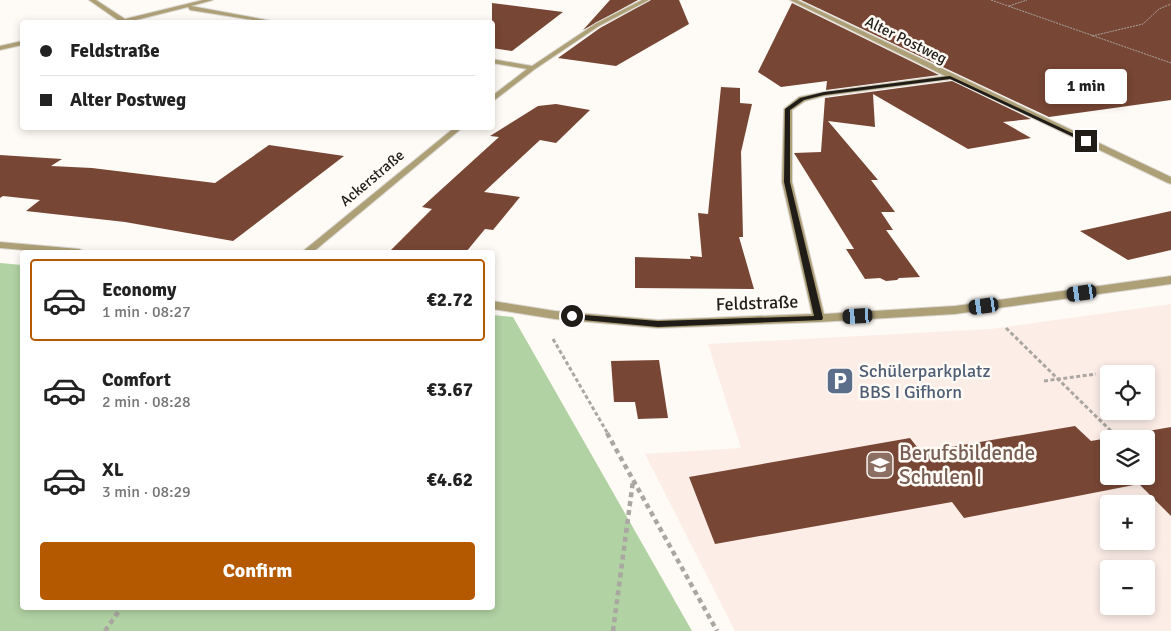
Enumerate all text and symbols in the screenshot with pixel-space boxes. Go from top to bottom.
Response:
street label: Alter Postweg [862,13,950,68]
text: Feldstraße [70,39,160,63]
callout: 1 min [1045,68,1127,104]
text: 1 min [1067,76,1105,96]
text: Alter Postweg [70,88,186,112]
route end [1075,130,1097,152]
street label: Ackerstraße [336,146,408,210]
icon: car [42,278,87,323]
text: Economy [102,278,176,302]
car [1066,283,1097,303]
text: €2.72 [427,288,473,312]
street label: Feldstraße [715,291,799,315]
car [968,296,999,316]
text: 1 min · 08:27 [102,302,191,322]
route start [561,305,583,327]
car [842,308,873,324]
place label: Schülerparkplatz BBS I Gifhorn [859,360,991,403]
map controls [1100,365,1155,615]
button: locate [1100,365,1155,420]
parking icon: Schülerparkplatz BBS I Gifhorn [825,366,855,396]
icon: car [42,368,87,413]
text: Comfort [102,368,171,392]
text: €3.67 [427,378,473,402]
text: 2 min · 08:28 [102,392,191,412]
button: layers [1100,430,1155,485]
place label: Berufsbildende Schulen I [899,440,1035,490]
school or university icon: Berufsbildende Schulen I [865,450,895,480]
icon: car [42,458,87,503]
text: XL [102,458,124,482]
text: €4.62 [427,468,473,492]
text: 3 min · 08:29 [102,482,191,502]
button: + [1100,495,1155,550]
button: Confirm [40,542,475,600]
button: − [1100,560,1155,615]

